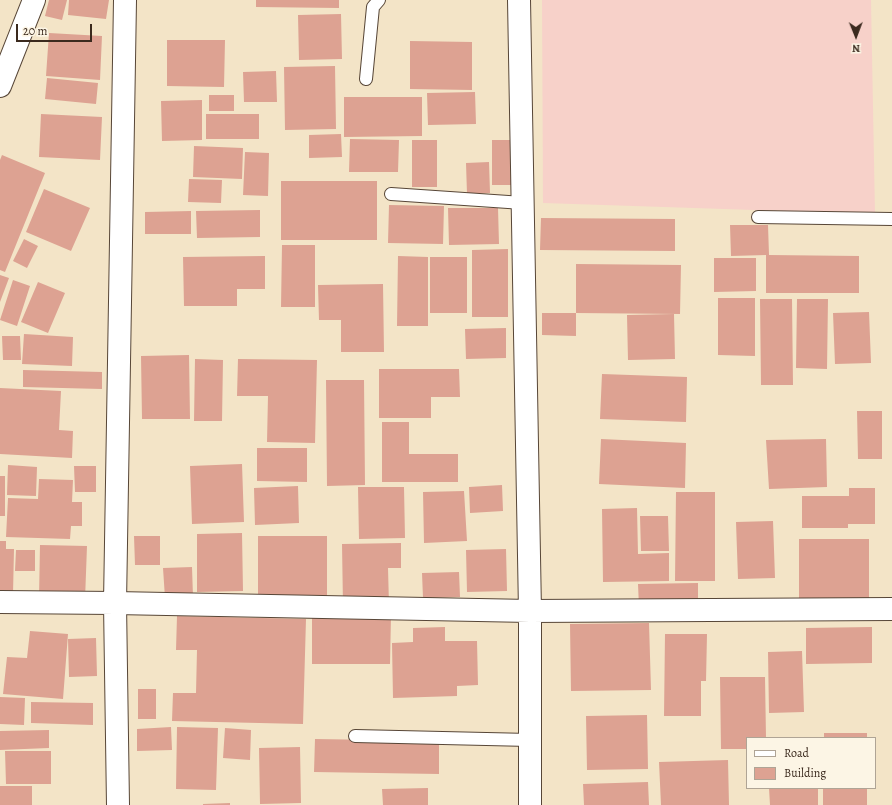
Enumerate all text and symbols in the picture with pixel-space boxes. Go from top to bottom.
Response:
scale bar [18,16,94,42]
north arrow [836,16,876,56]
text: 20 m [23,23,47,39]
text: N [852,41,860,56]
legend [746,737,876,789]
text: Road [784,745,809,761]
text: Building [784,765,826,781]

